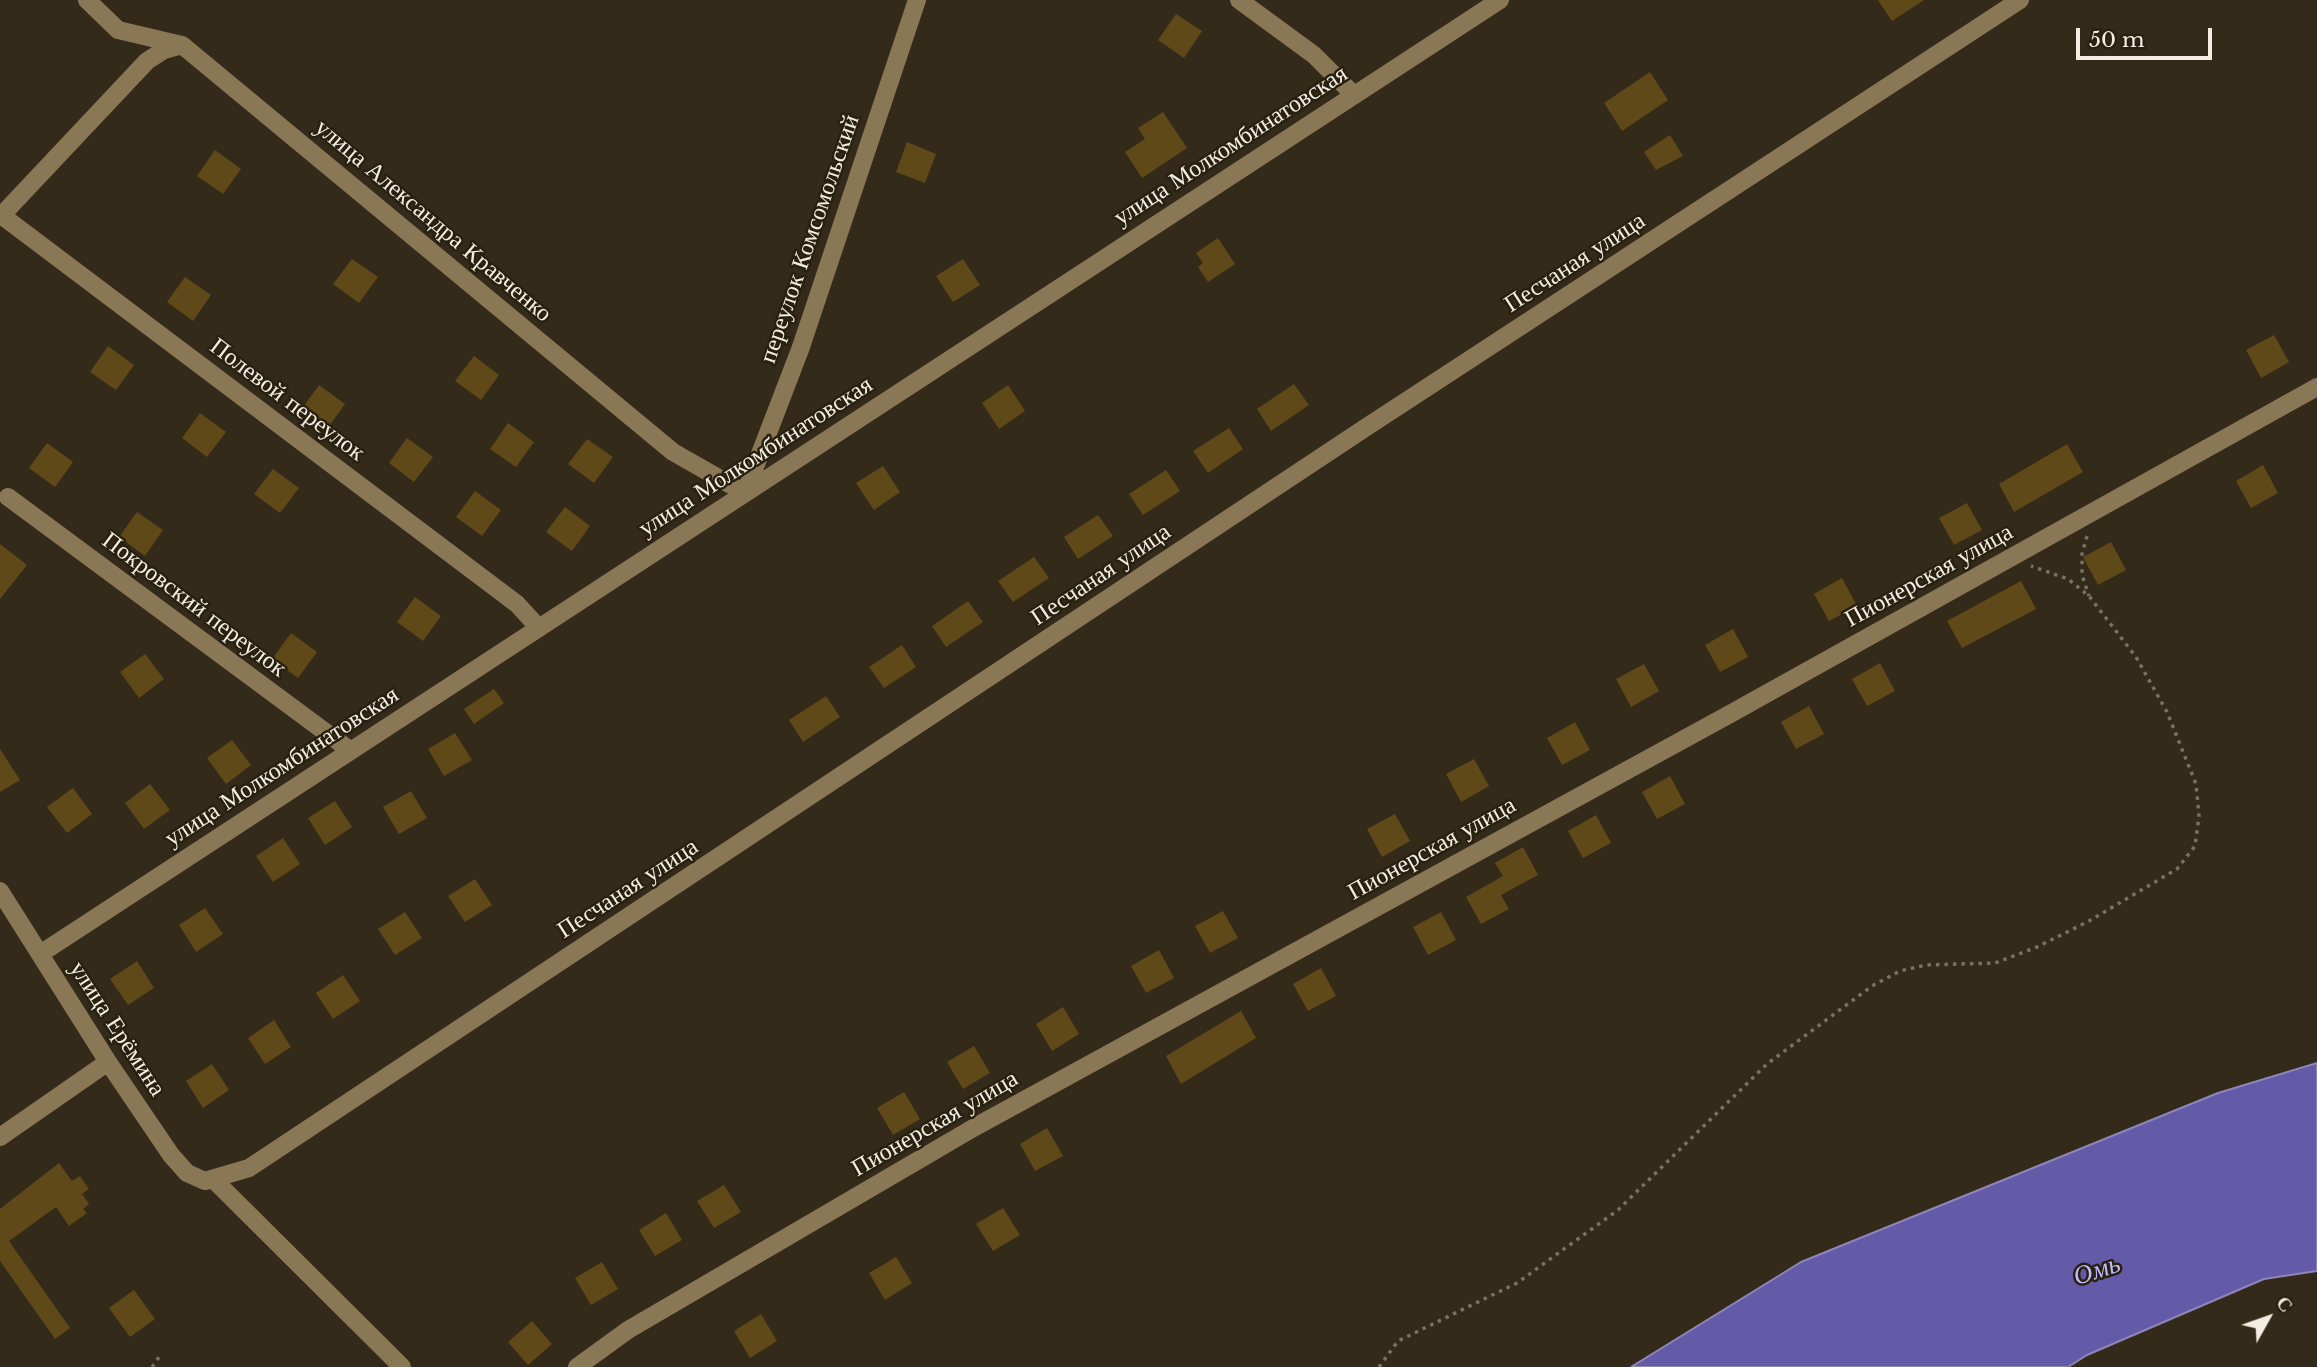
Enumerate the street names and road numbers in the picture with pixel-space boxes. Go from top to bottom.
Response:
street label: улица Молкомбинатовская [1109,60,1353,232]
street label: переулок Комсомольский [754,111,866,367]
street label: улица Александра Кравченко [309,113,557,329]
street label: Песчаная улица [1499,207,1651,319]
street label: Полевой переулок [204,332,370,468]
street label: улица Молкомбинатовская [634,371,878,543]
street label: Песчаная улица [1026,518,1176,632]
street label: Пионерская улица [1840,518,2018,634]
street label: Покровский переулок [96,526,292,684]
street label: улица Молкомбинатовская [160,681,404,853]
street label: Пионерская улица [1343,791,1521,907]
street label: Песчаная улица [552,833,704,945]
street label: улица Ерёмина [63,956,171,1102]
street label: Пионерская улица [847,1065,1023,1183]

